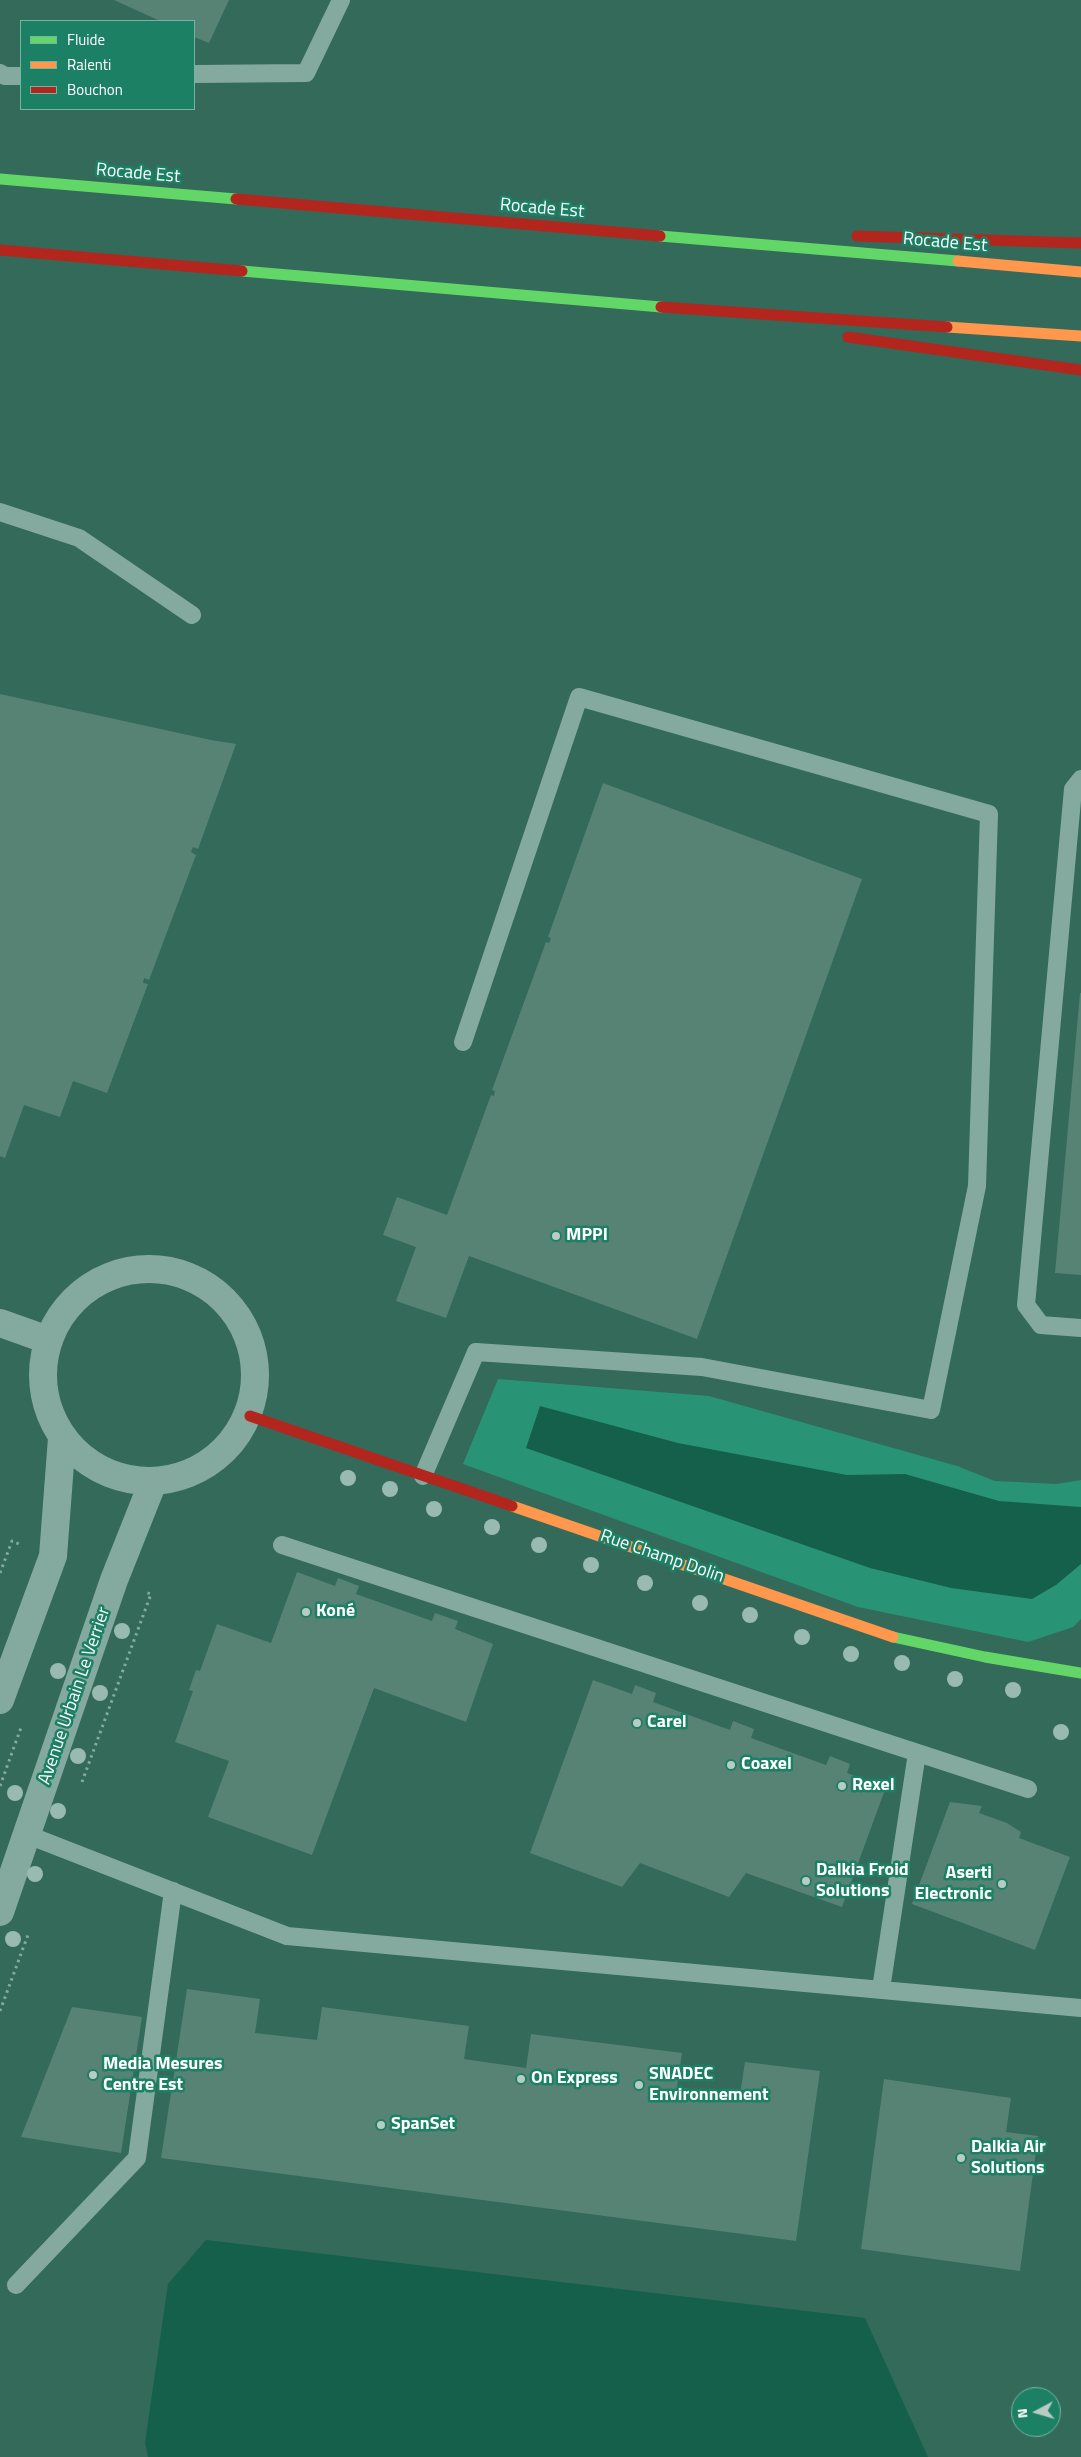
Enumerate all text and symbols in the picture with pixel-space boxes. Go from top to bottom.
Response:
legend [20,20,195,110]
text: Fluide [67,28,105,51]
text: Ralenti [67,53,111,76]
text: Bouchon [67,78,123,101]
street label: Rocade Est [95,160,181,188]
street label: Rocade Est [499,195,585,223]
street label: Rocade Est [902,229,988,257]
place label: MPPI [566,1225,608,1247]
marker: MPPI [550,1230,562,1242]
street label: Rue Champ Dolin [597,1526,727,1588]
place label: Koné [316,1601,355,1623]
street label: Avenue Urbain Le Verrier [34,1604,116,1788]
marker: Koné [300,1606,312,1618]
place label: Carel [647,1712,687,1734]
marker: Carel [631,1717,643,1729]
place label: Coaxel [741,1754,792,1776]
marker: Coaxel [725,1759,737,1771]
place label: Rexel [852,1775,895,1797]
marker: Rexel [836,1780,848,1792]
place label: Dalkia Froid Solutions [816,1860,909,1902]
place label: Aserti Electronic [915,1863,992,1906]
marker: Dalkia Froid Solutions [800,1875,812,1887]
marker: Aserti Electronic [996,1878,1008,1890]
place label: Media Mesures Centre Est [103,2054,223,2096]
place label: SNADEC Environnement [649,2064,769,2106]
place label: On Express [531,2068,618,2090]
marker: Media Mesures Centre Est [87,2069,99,2081]
marker: On Express [515,2073,527,2085]
marker: SNADEC Environnement [633,2079,645,2091]
place label: SpanSet [391,2114,455,2136]
marker: SpanSet [375,2119,387,2131]
place label: Dalkia Air Solutions [971,2137,1046,2180]
marker: Dalkia Air Solutions [955,2152,967,2164]
north arrow [1011,2387,1061,2437]
text: N [1011,2408,1033,2419]

